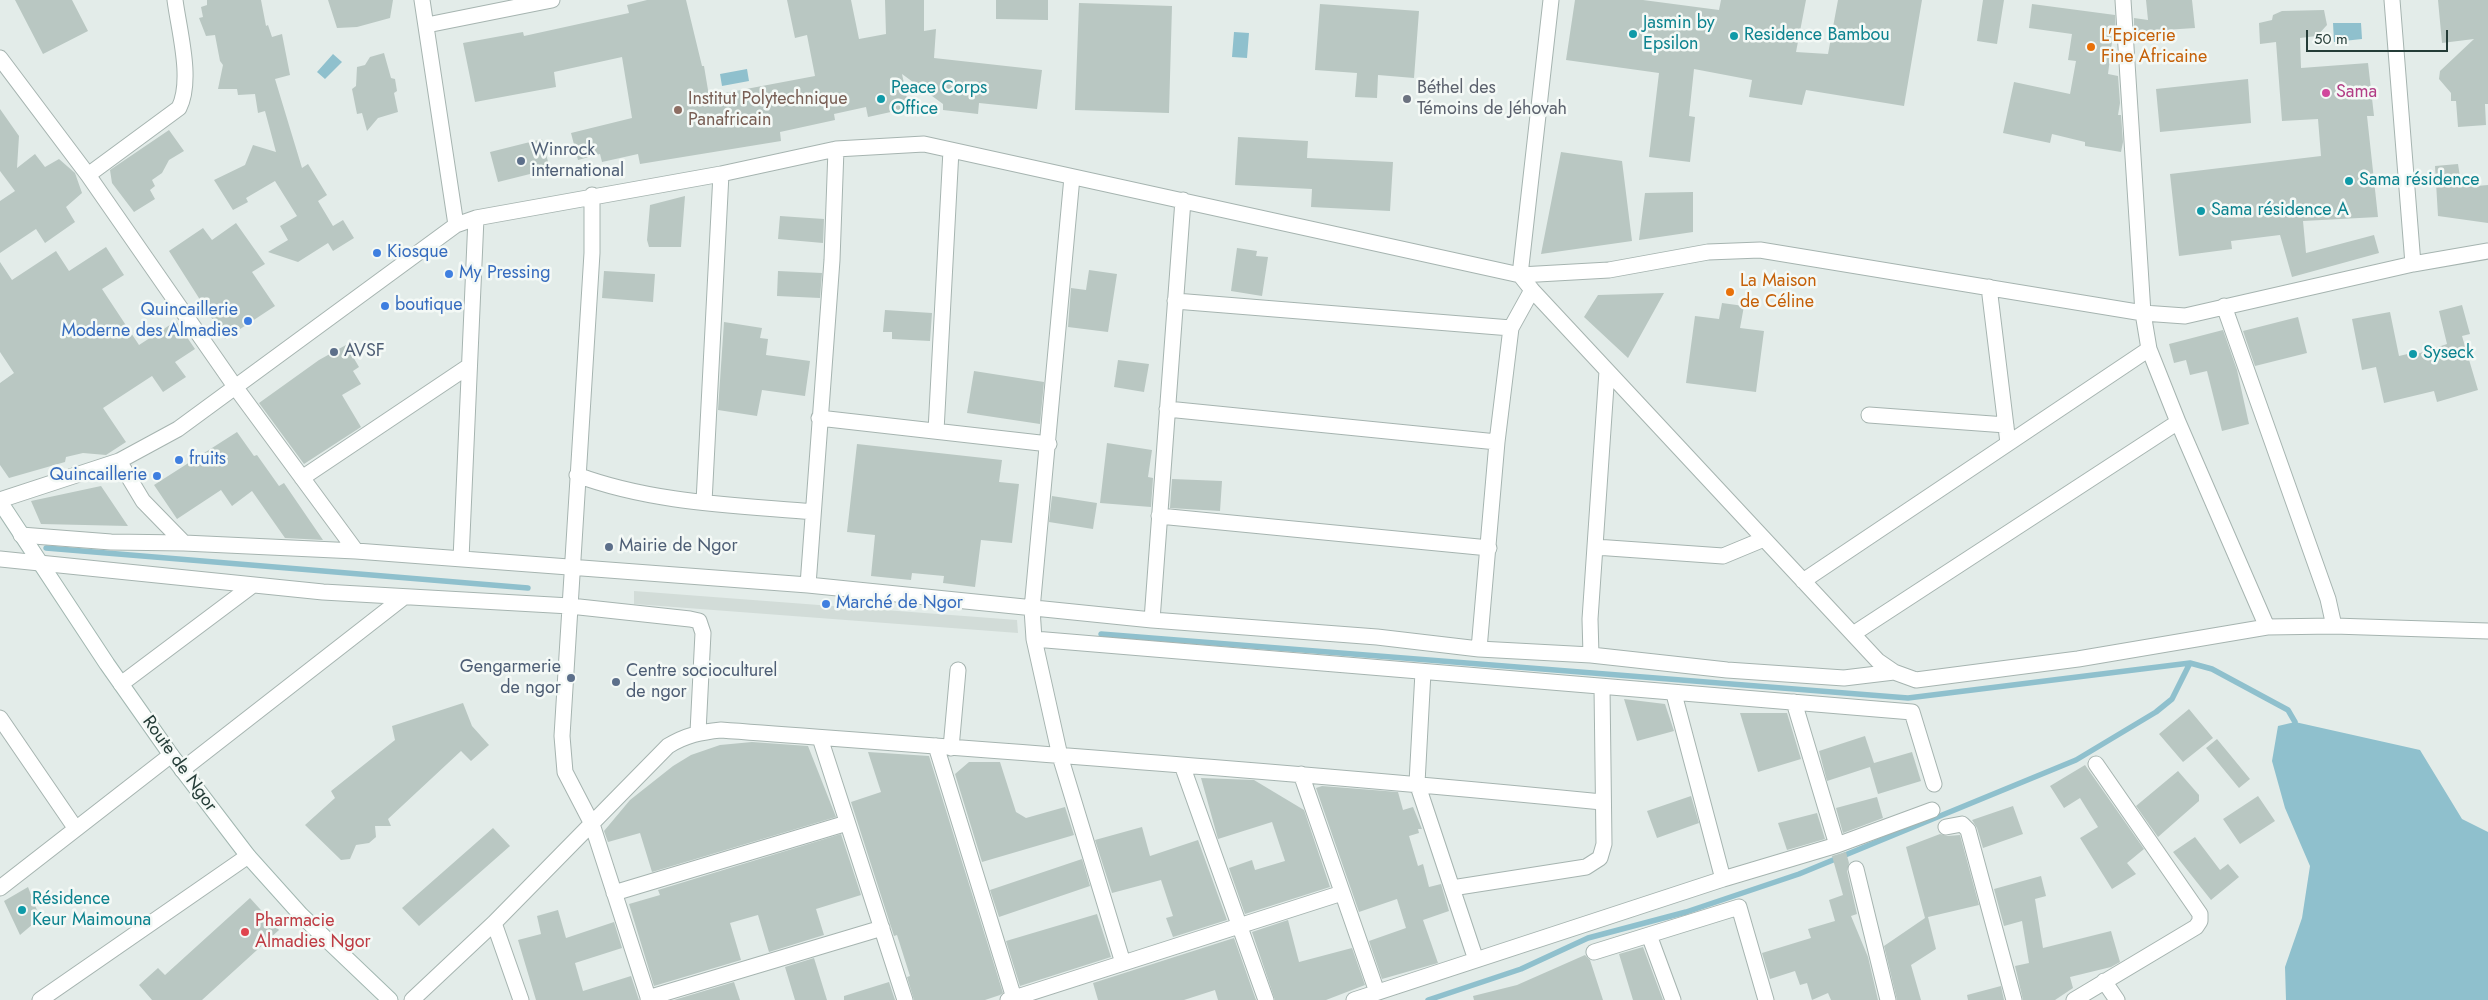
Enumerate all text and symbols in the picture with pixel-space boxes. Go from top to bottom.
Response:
place label: Jasmin by Epsilon [1643,13,1715,56]
scale bar [2308,20,2450,52]
place label: Residence Bambou [1744,25,1890,47]
place label: L'Epicerie Fine Africaine [2101,26,2207,68]
marker: Jasmin by Epsilon [1627,28,1639,40]
text: 50 m [2314,28,2348,50]
marker: Residence Bambou [1728,30,1740,42]
marker: L'Epicerie Fine Africaine [2085,41,2097,53]
place label: Peace Corps Office [891,78,987,120]
place label: Béthel des Témoins de Jéhovah [1417,78,1567,120]
place label: Sama [2336,82,2377,104]
marker: Sama [2320,87,2332,99]
place label: Institut Polytechnique Panafricain [688,89,848,132]
marker: Peace Corps Office [875,93,887,105]
marker: Béthel des Témoins de Jéhovah [1401,93,1413,105]
marker: Institut Polytechnique Panafricain [672,104,684,116]
place label: Winrock international [531,140,624,182]
marker: Winrock international [515,155,527,167]
place label: Sama résidence [2359,170,2480,192]
marker: Sama résidence [2343,175,2355,187]
place label: Sama résidence A [2211,200,2349,222]
marker: Sama résidence A [2195,205,2207,217]
place label: Kiosque [387,242,448,264]
marker: Kiosque [371,247,383,259]
place label: My Pressing [459,263,550,285]
marker: My Pressing [443,268,455,280]
place label: La Maison de Céline [1740,271,1817,314]
marker: La Maison de Céline [1724,286,1736,298]
place label: boutique [395,295,463,317]
place label: Quincaillerie Moderne des Almadies [61,300,238,342]
marker: boutique [379,300,391,312]
marker: Quincaillerie Moderne des Almadies [242,315,254,327]
place label: AVSF [344,341,385,363]
place label: Syseck [2423,343,2474,365]
marker: AVSF [328,346,340,358]
marker: Syseck [2407,348,2419,360]
place label: fruits [189,449,226,471]
marker: fruits [173,454,185,466]
place label: Quincaillerie [50,465,147,487]
marker: Quincaillerie [151,470,163,482]
place label: Mairie de Ngor [619,536,738,558]
marker: Mairie de Ngor [603,541,615,553]
place label: Marché de Ngor [836,593,963,615]
marker: Marché de Ngor [820,598,832,610]
place label: Gengarmerie de ngor [460,657,561,700]
place label: Centre socioculturel de ngor [626,661,777,704]
marker: Gengarmerie de ngor [565,672,577,684]
marker: Centre socioculturel de ngor [610,676,622,688]
street label: Route de Ngor [137,712,221,816]
place label: Résidence Keur Maimouna [32,889,151,932]
marker: Résidence Keur Maimouna [16,904,28,916]
place label: Pharmacie Almadies Ngor [255,911,371,954]
marker: Pharmacie Almadies Ngor [239,926,251,938]

